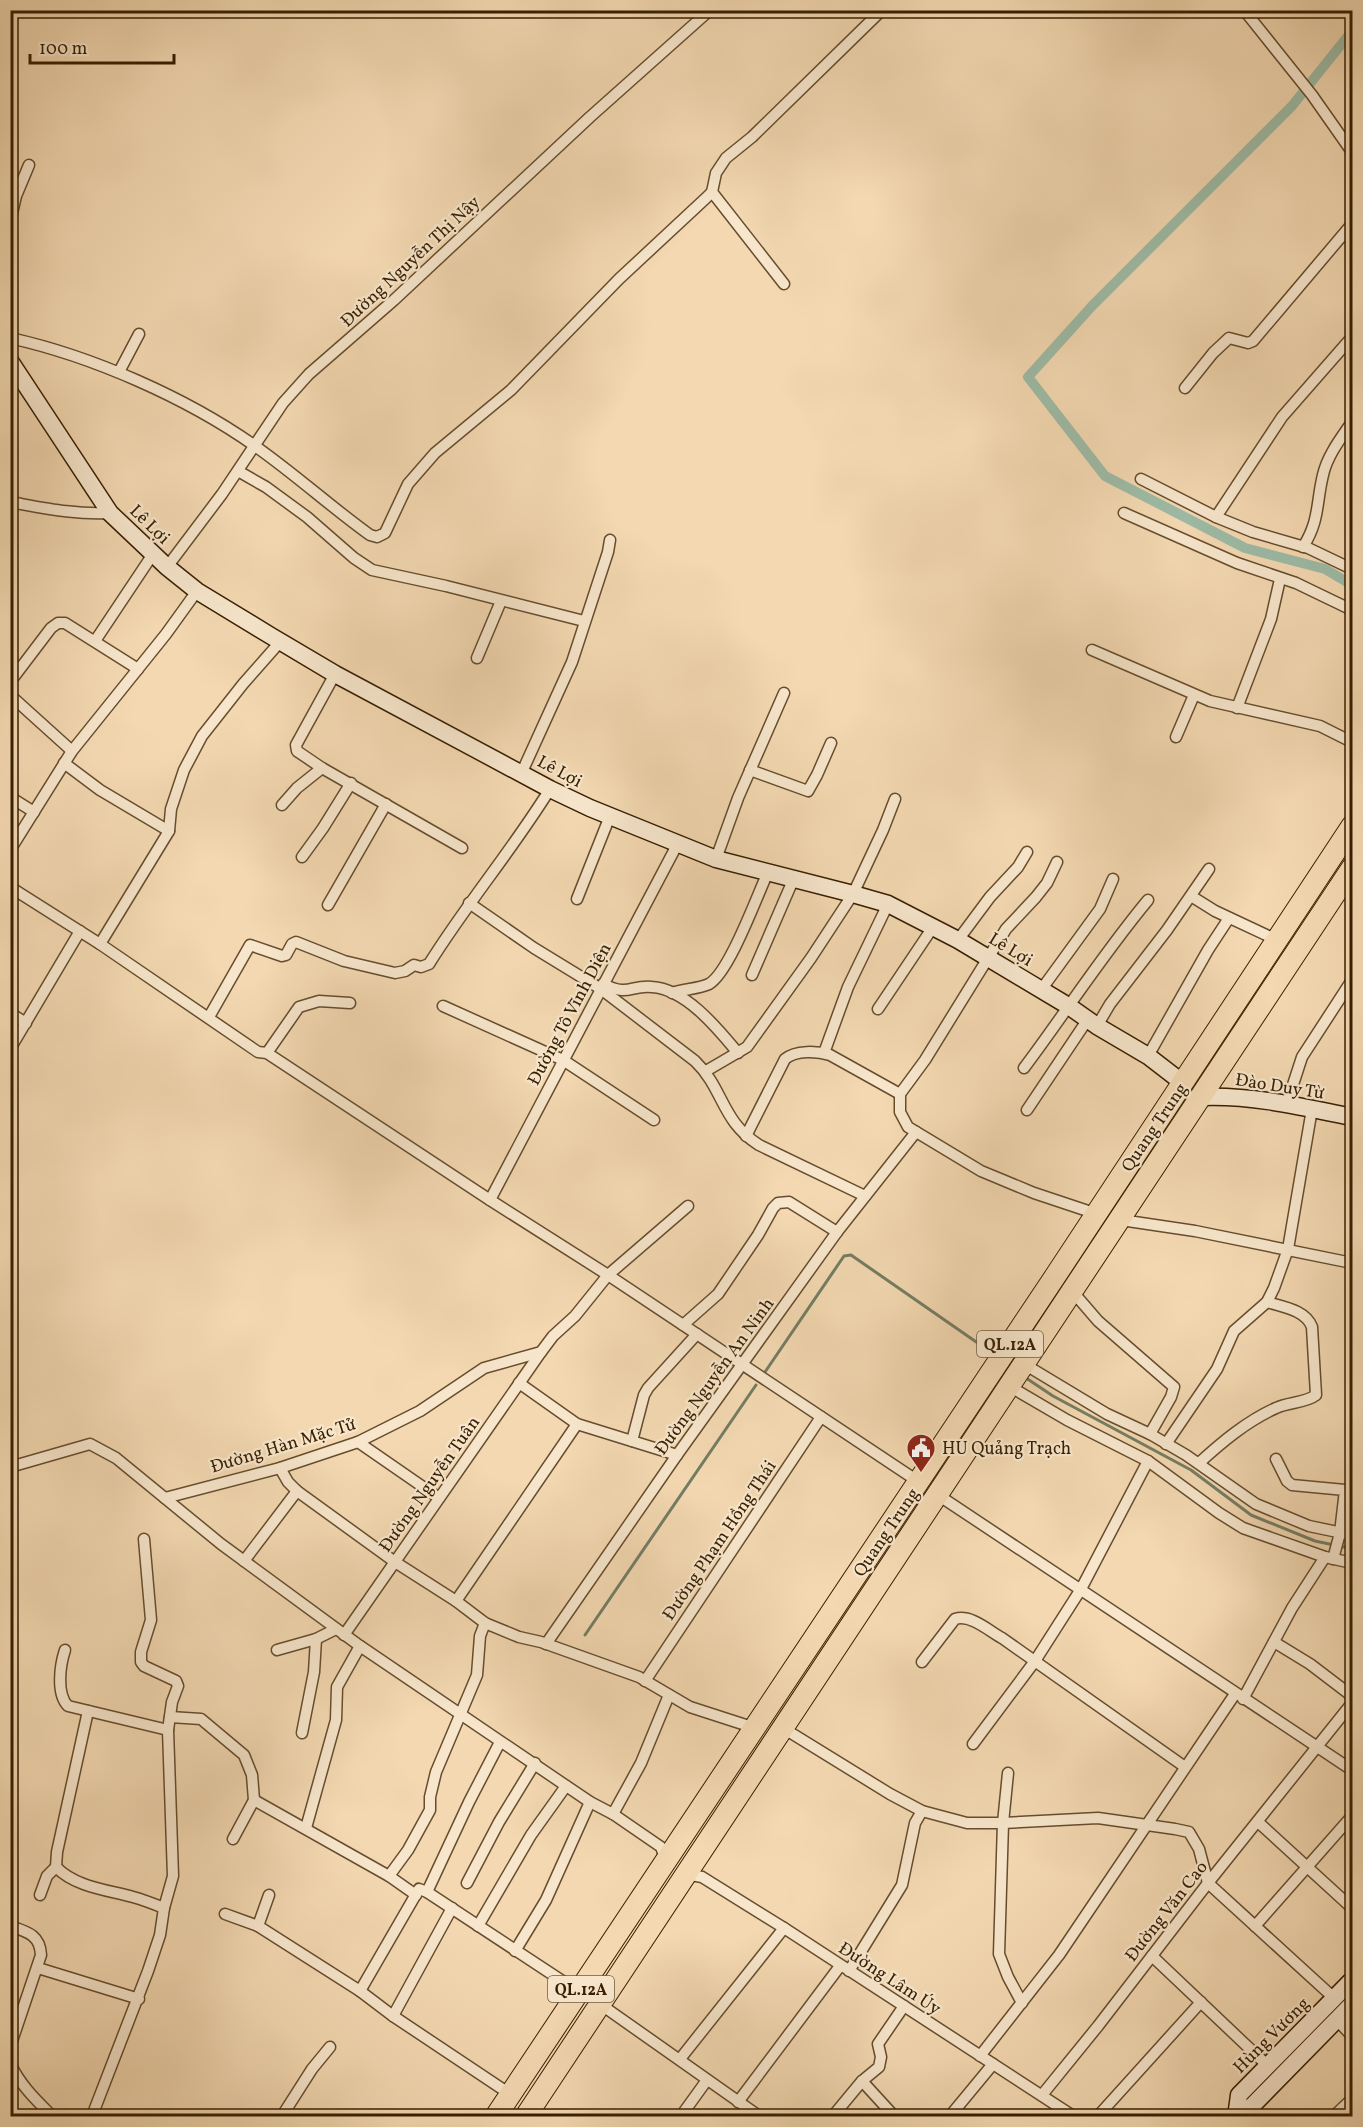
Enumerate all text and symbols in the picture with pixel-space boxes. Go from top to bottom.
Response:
scale bar [30,27,174,65]
text: 100 m [39,37,88,62]
street label: Đường Nguyễn Thị Nậy [336,190,487,334]
street label: Lê Lợi [123,499,175,551]
street label: Lê Lợi [532,750,586,795]
street label: Lê Lợi [983,927,1037,973]
street label: Đường Tô Vĩnh Diện [522,939,619,1090]
street label: Đào Duy Từ [1233,1068,1326,1107]
street label: Quang Trung [1116,1078,1194,1177]
street label: Đường Nguyễn An Ninh [650,1293,781,1461]
road number: QL.12A [977,1331,1043,1357]
street label: Đường Hàn Mặc Tử [208,1412,359,1480]
street label: Đường Nguyễn Tuân [374,1412,487,1558]
public building icon: HU Quảng Trạch [905,1432,937,1474]
place label: HU Quảng Trạch [942,1437,1071,1462]
street label: Đường Phạm Hồng Thái [657,1456,783,1626]
street label: Quang Trung [848,1483,926,1582]
street label: Đường Văn Cao [1120,1856,1215,1968]
street label: Đường Lâm Úy [833,1937,946,2022]
road number: QL.12A [548,1976,614,2002]
street label: Hùng Vương [1228,1992,1316,2080]

